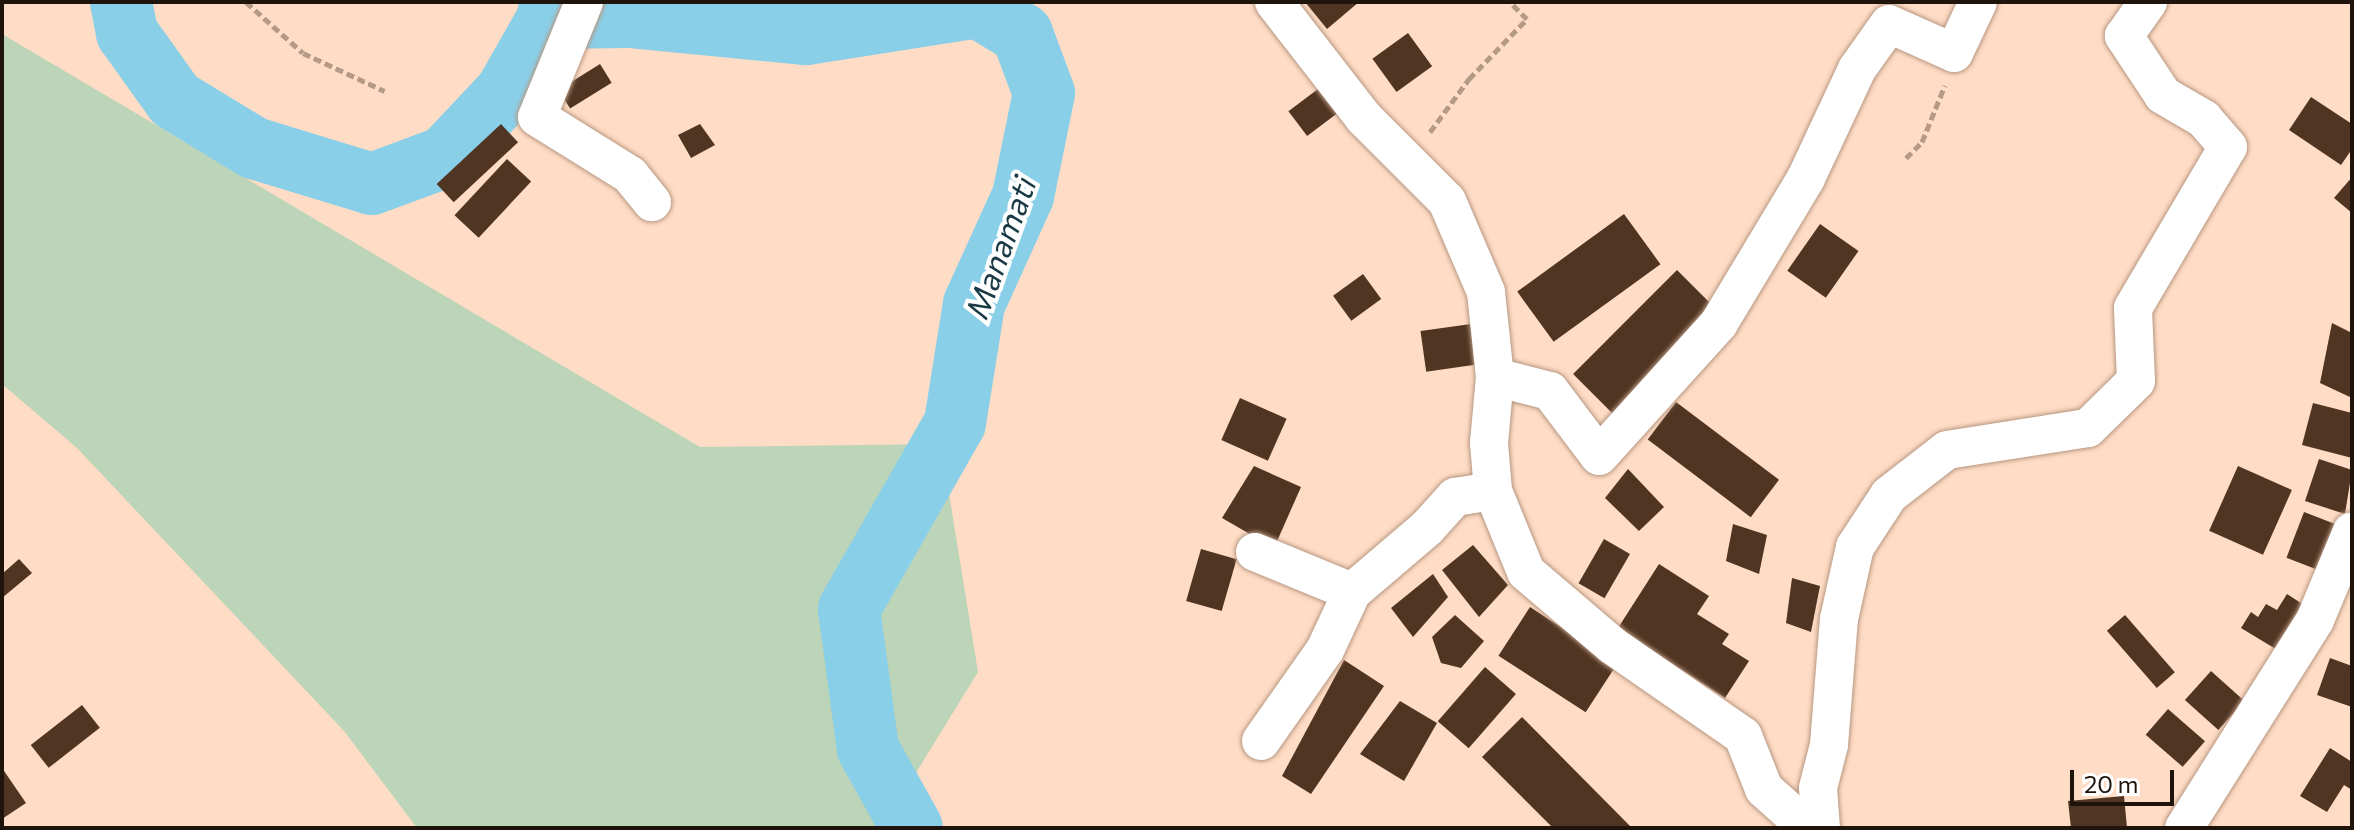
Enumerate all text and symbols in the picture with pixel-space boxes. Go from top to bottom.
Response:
water label: Manamati [957,171,1043,323]
scale bar [2074,754,2178,804]
text: 20 m [2084,769,2138,798]

